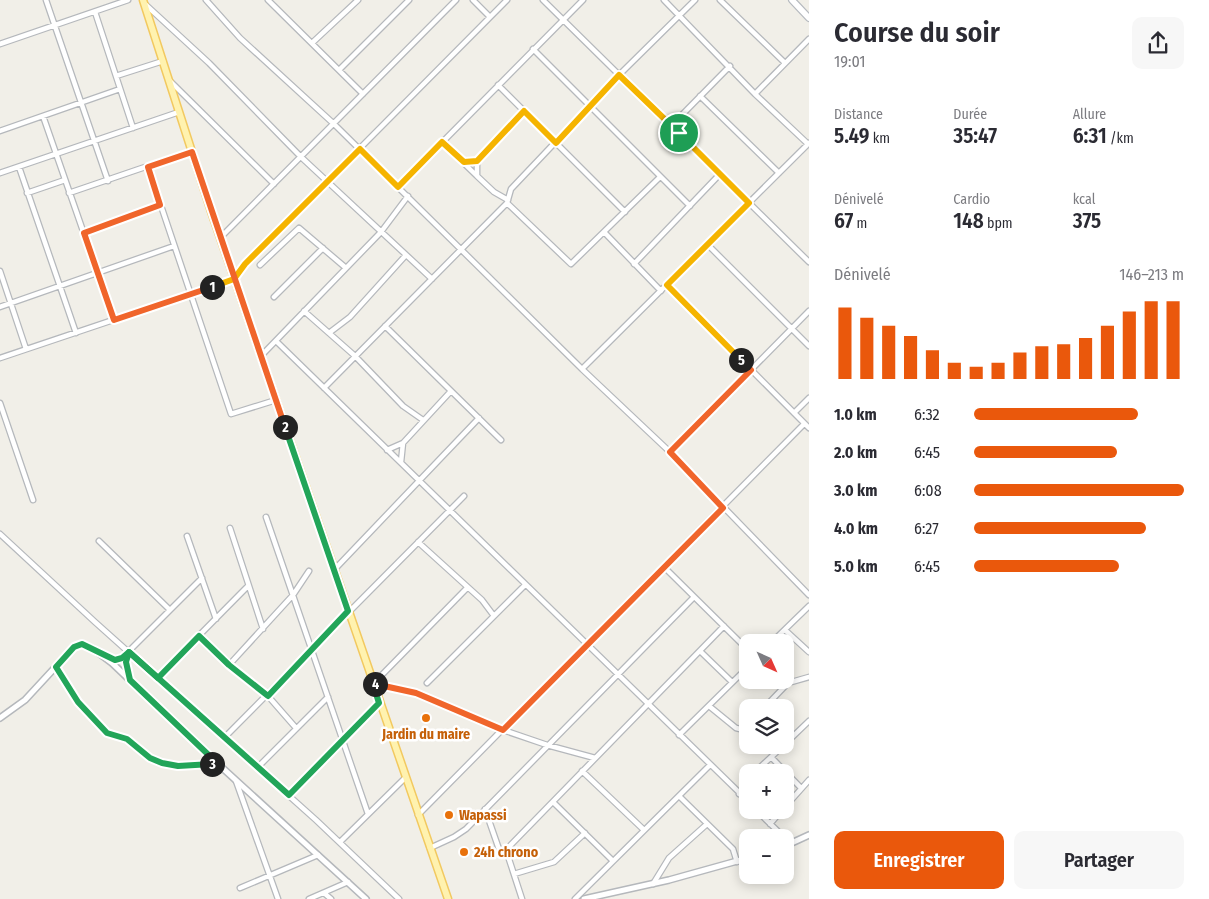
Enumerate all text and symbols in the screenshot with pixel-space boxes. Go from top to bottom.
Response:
text: Course du soir [834,16,1000,49]
button: share [1132,17,1184,69]
text: 19:01 [834,52,866,71]
text: Distance [834,106,883,123]
text: Durée [953,106,987,123]
text: Allure [1073,106,1106,123]
pin [658,112,700,154]
icon: arrive [665,119,693,147]
text: 5.49 [834,123,869,149]
text: 35:47 [953,123,997,149]
text: 6:31 [1073,123,1107,149]
text: km [869,130,890,147]
text: /km [1107,130,1134,147]
text: Dénivelé [834,191,884,208]
text: Cardio [953,191,990,208]
text: kcal [1073,191,1095,208]
text: 67 [834,208,853,234]
text: 148 [953,208,984,234]
text: 375 [1073,208,1101,234]
text: m [853,215,867,232]
text: bpm [984,215,1013,232]
text: Dénivelé [834,265,891,284]
text: 146–213 m [1119,265,1184,284]
pin: 1 [200,274,224,300]
text: 1 [210,279,215,296]
pin: 5 [728,348,754,372]
text: 5 [738,352,745,369]
text: 1.0 km [834,405,877,424]
text: 6:32 [914,405,940,424]
pin: 2 [272,414,298,440]
text: 2 [282,419,289,436]
text: 2.0 km [834,443,877,462]
text: 6:45 [914,443,940,462]
text: 3.0 km [834,481,877,500]
text: 6:08 [914,481,942,500]
text: 4.0 km [834,519,878,538]
text: 6:27 [914,519,939,538]
text: 5.0 km [834,557,878,576]
text: 6:45 [914,557,940,576]
north arrow [739,634,794,689]
map controls [739,634,794,884]
pin: 4 [362,672,388,696]
text: 4 [372,676,379,693]
button: layers [739,699,794,754]
marker: Jardin du maire [420,712,432,724]
place label: Jardin du maire [381,726,470,743]
pin: 3 [200,752,224,776]
text: 3 [209,756,216,773]
button: + [739,764,794,819]
place label: Wapassi [459,807,507,824]
marker: Wapassi [443,809,455,821]
button: − [739,829,794,884]
button: Enregistrer [834,831,1004,889]
button: Partager [1014,831,1184,889]
place label: 24h chrono [473,844,539,861]
marker: 24h chrono [458,846,470,858]

